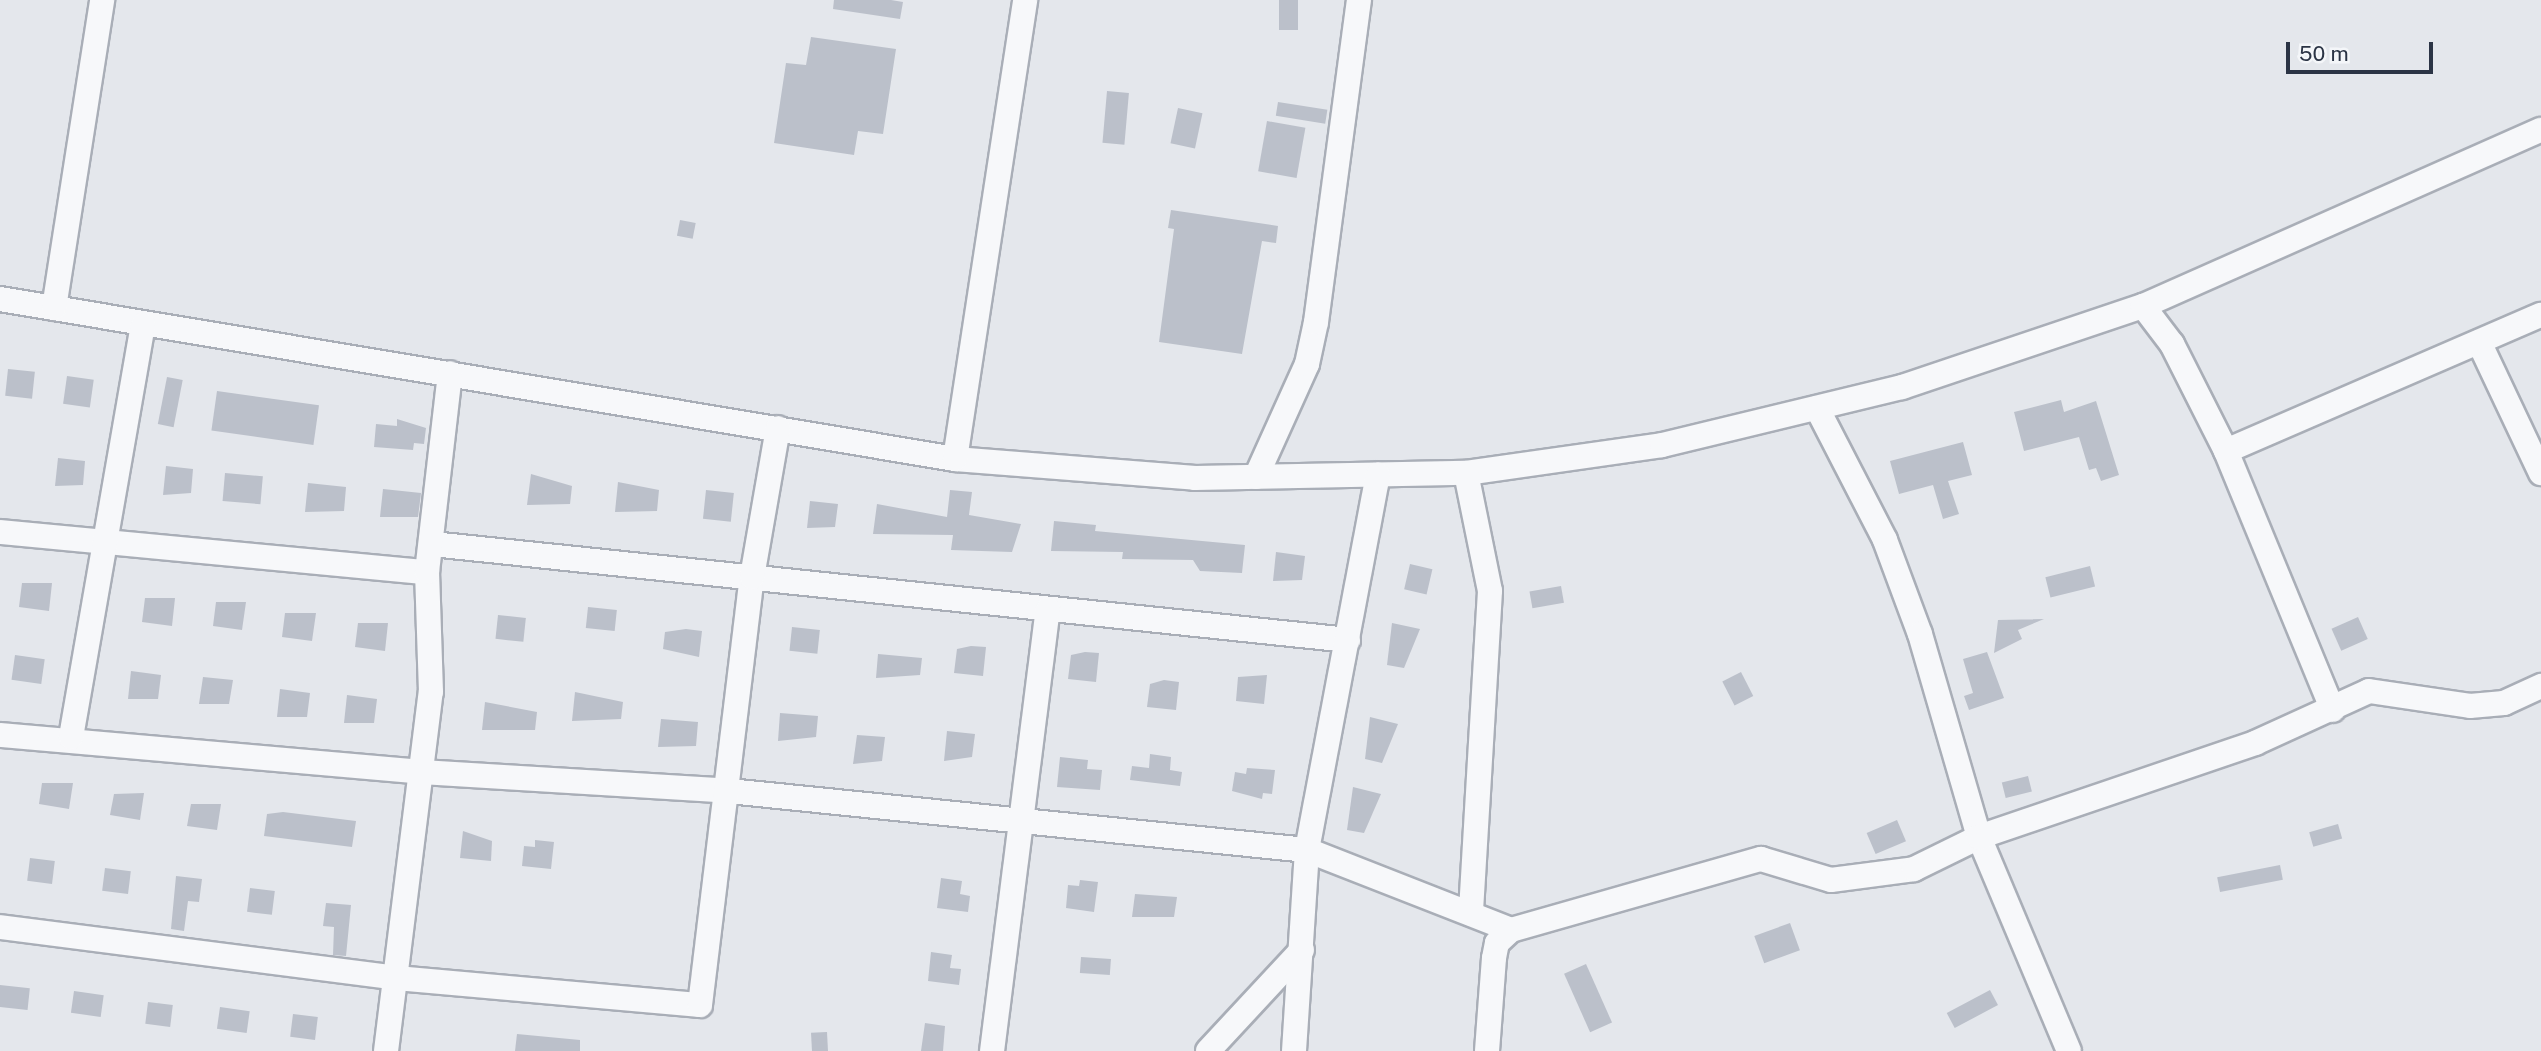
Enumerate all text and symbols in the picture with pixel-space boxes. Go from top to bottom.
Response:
scale bar [2289,28,2436,72]
text: 50 m [2299,41,2349,66]

